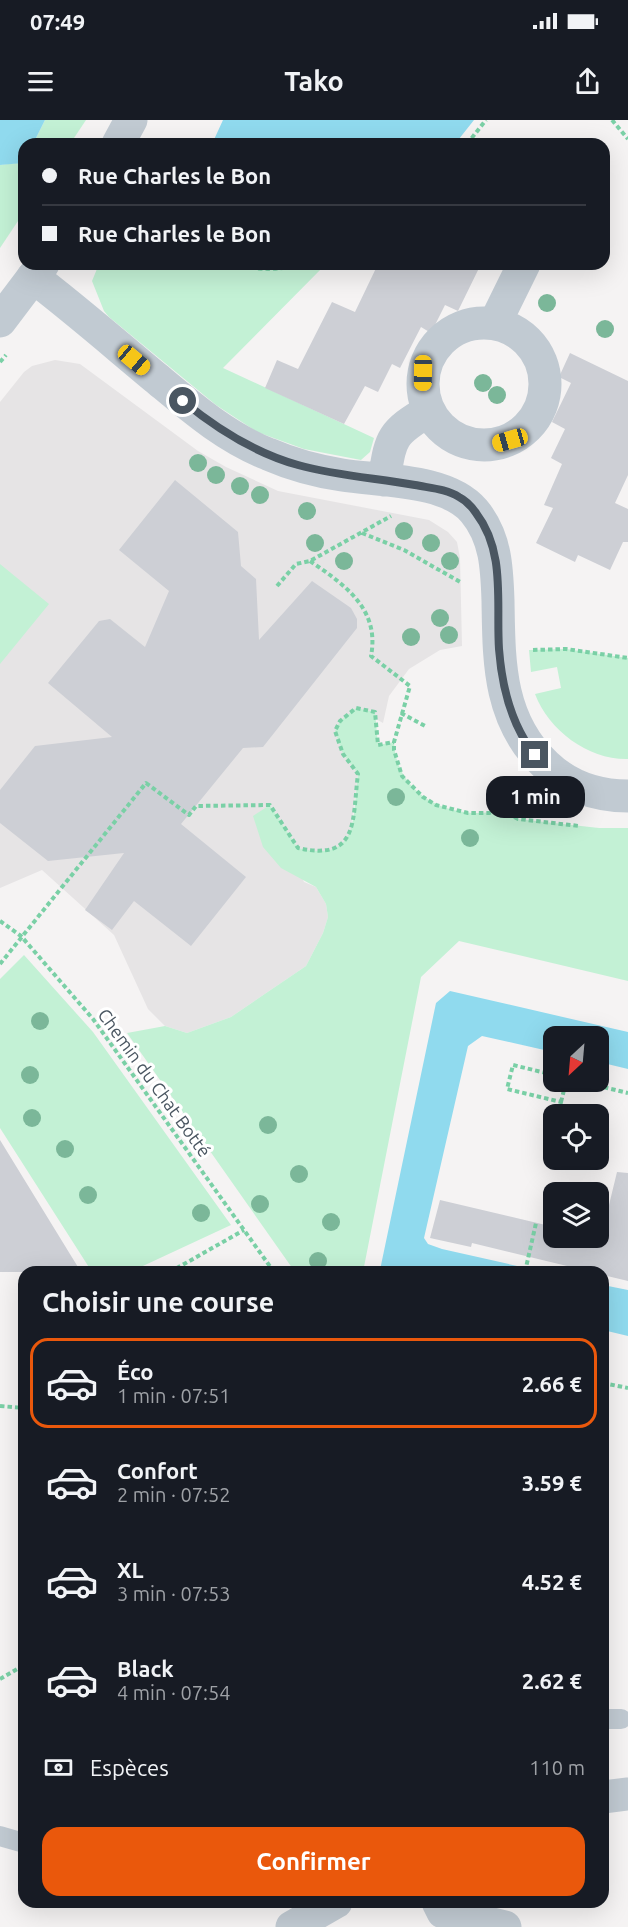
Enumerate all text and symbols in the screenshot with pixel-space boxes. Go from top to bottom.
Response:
text: 07:49 [30,9,85,34]
icon: menu [24,65,57,98]
icon: share [571,65,604,98]
text: Tako [284,66,344,96]
text: Rue Charles le Bon [78,163,271,188]
text: Rue Charles le Bon [78,221,271,246]
car [114,342,154,378]
car [414,355,432,391]
route start [169,387,196,414]
car [490,426,530,454]
route end [521,741,548,768]
callout: 1 min [486,776,584,818]
text: 1 min [510,785,561,808]
street label: Chemin du Chat Botté [94,1004,215,1160]
north arrow [543,1026,609,1092]
map controls [543,1026,609,1248]
button: locate [543,1104,609,1170]
button: layers [543,1182,609,1248]
text: Choisir une course [42,1287,274,1317]
icon: car [45,1356,99,1410]
text: Éco [117,1359,154,1384]
text: 2.66 € [522,1371,582,1396]
text: 1 min · 07:51 [117,1384,231,1407]
icon: car [45,1455,99,1509]
text: Confort [117,1458,198,1483]
text: 3.59 € [522,1470,582,1495]
text: 2 min · 07:52 [117,1483,231,1506]
icon: car [45,1554,99,1608]
text: XL [117,1557,144,1582]
text: 4.52 € [522,1569,582,1594]
text: 3 min · 07:53 [117,1582,231,1605]
icon: car [45,1653,99,1707]
text: Black [117,1656,174,1681]
text: 2.62 € [522,1668,582,1693]
text: 4 min · 07:54 [117,1681,231,1704]
icon: cash [42,1751,75,1784]
text: Espèces [90,1755,169,1780]
text: 110 m [529,1756,585,1779]
button: Confirmer [42,1827,585,1896]

